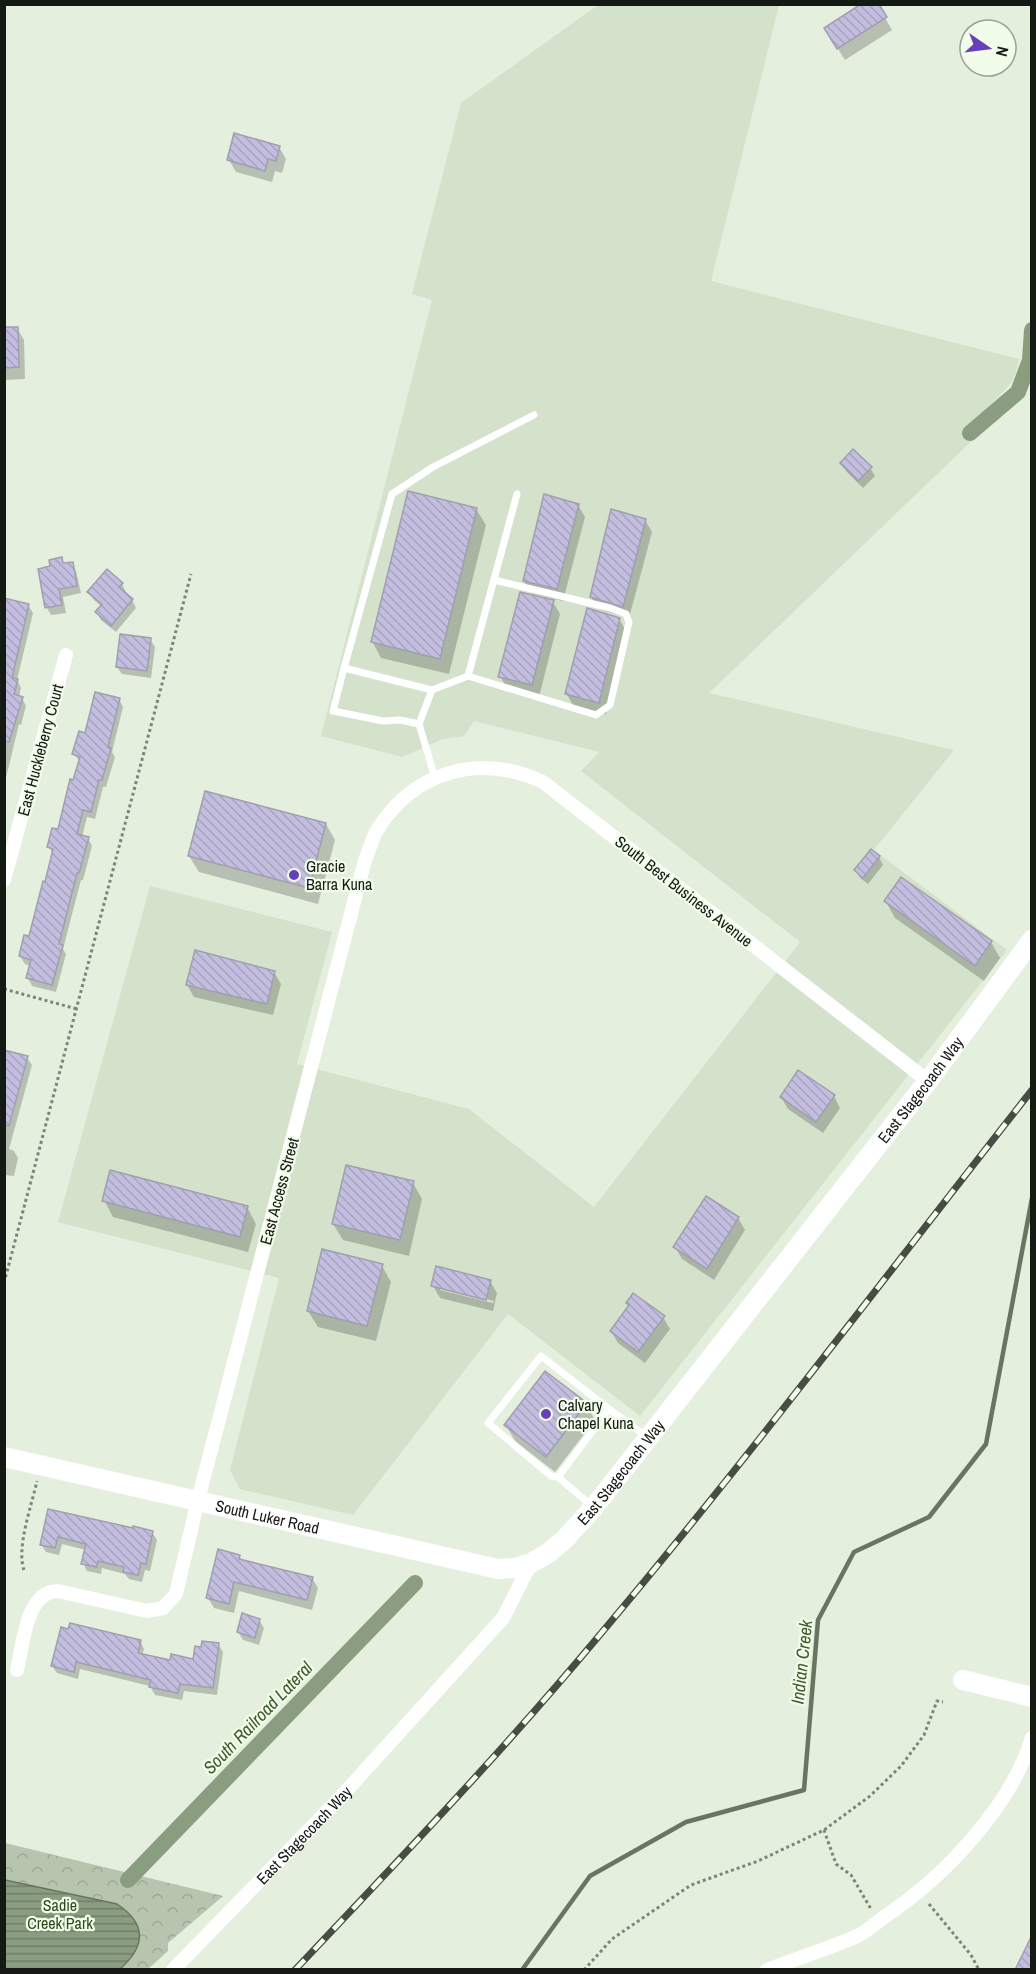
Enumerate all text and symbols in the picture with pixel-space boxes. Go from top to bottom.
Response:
north arrow [958,18,1018,78]
text: N [991,44,1014,59]
street label: East Huckleberry Court [12,681,68,818]
street label: South Best Business Avenue [611,830,757,952]
place label: Gracie Barra Kuna [306,855,373,895]
marker: Gracie Barra Kuna [287,868,301,882]
street label: East Stagecoach Way [872,1032,968,1148]
street label: East Access Street [254,1135,304,1247]
place label: Calvary Chapel Kuna [558,1394,635,1434]
marker: Calvary Chapel Kuna [539,1407,553,1421]
street label: East Stagecoach Way [572,1415,670,1530]
street label: South Luker Road [213,1494,321,1539]
water label: Indian Creek [785,1618,818,1705]
water label: South Railroad Lateral [197,1655,318,1779]
street label: East Stagecoach Way [251,1781,357,1889]
park label: Sadie Creek Park [27,1894,93,1934]

